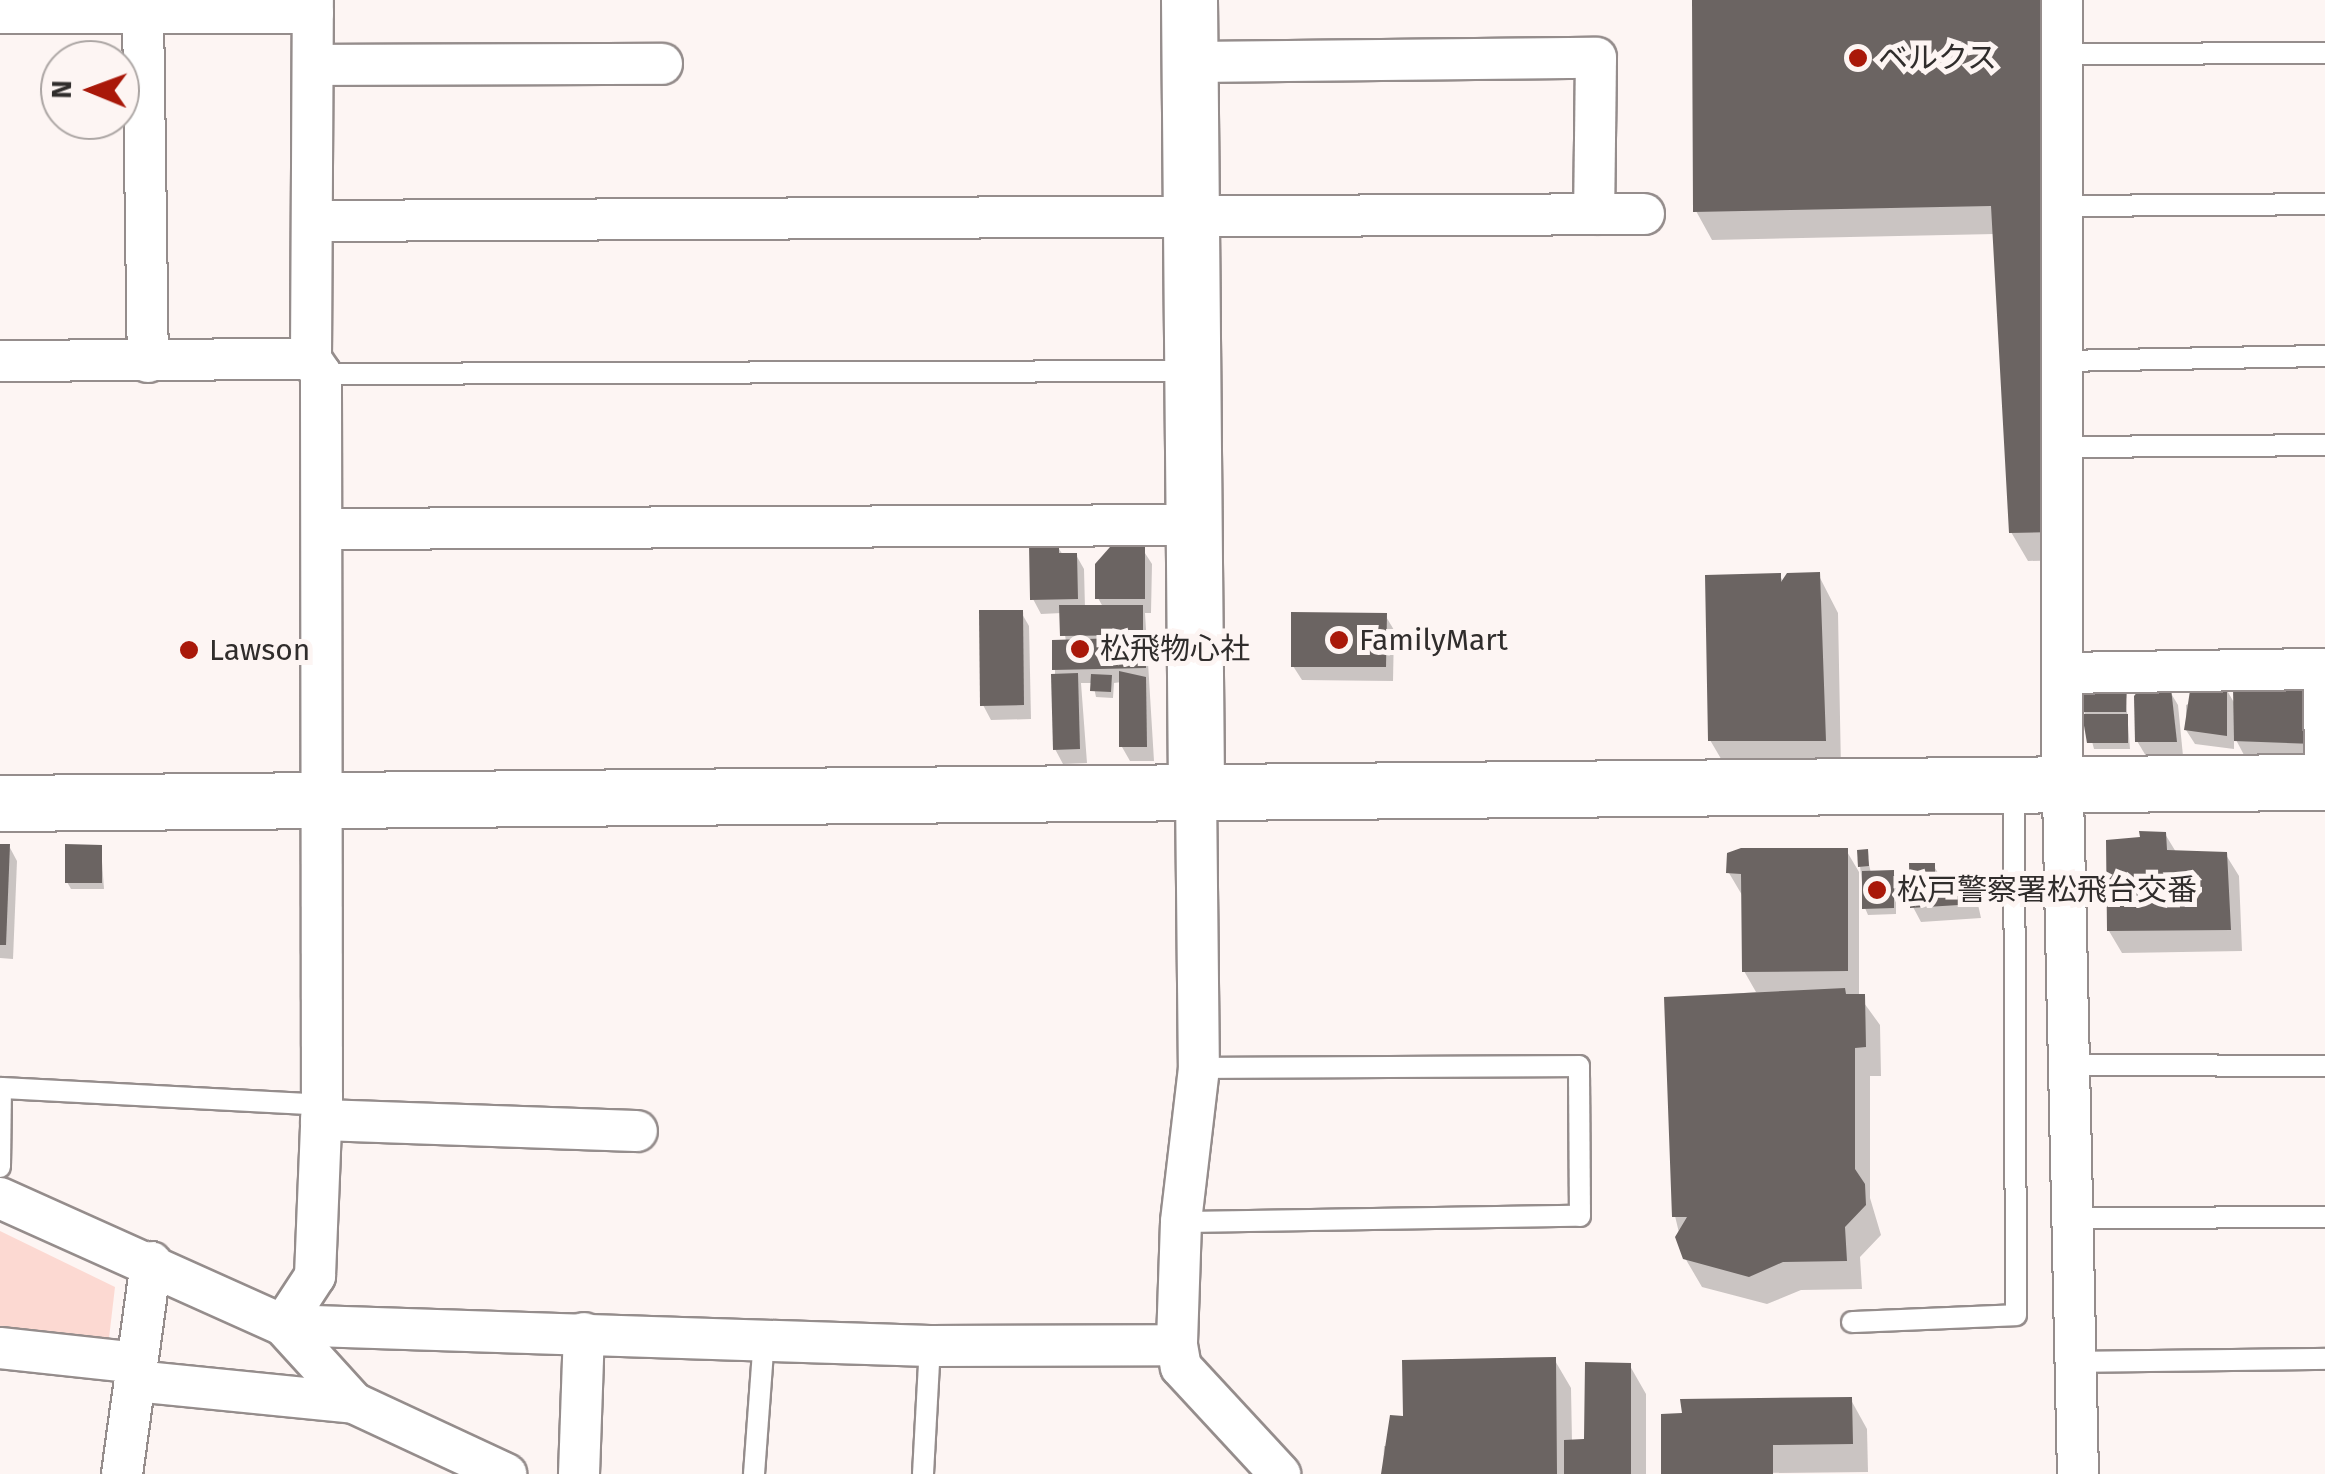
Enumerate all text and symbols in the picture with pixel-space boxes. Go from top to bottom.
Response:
north arrow [40,40,140,140]
place label: ベルクス [1878,40,1998,76]
marker: ベルクス [1847,47,1869,69]
text: N [45,80,78,99]
place label: FamilyMart [1359,622,1508,658]
marker: FamilyMart [1328,629,1350,651]
place label: 松飛物心社 [1100,631,1250,667]
place label: Lawson [209,632,310,668]
marker: 松飛物心社 [1069,638,1091,660]
marker: Lawson [178,639,200,661]
place label: 松戸警察署松飛台交番 [1897,872,2197,908]
marker: 松戸警察署松飛台交番 [1866,879,1888,901]

